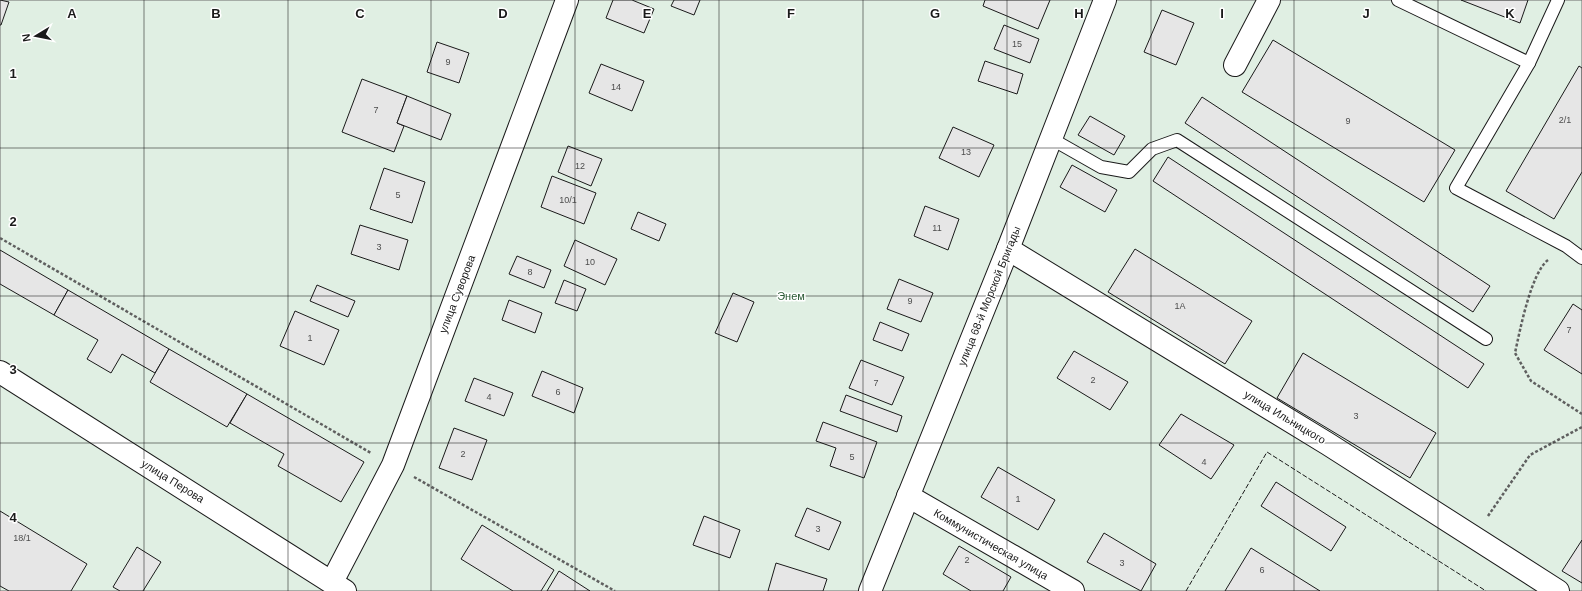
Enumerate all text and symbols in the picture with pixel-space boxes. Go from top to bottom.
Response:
text: A [67,6,77,21]
text: B [211,6,221,21]
text: C [355,6,365,21]
text: D [498,6,508,21]
text: E [643,6,652,21]
text: F [787,6,795,21]
text: G [930,6,940,21]
text: H [1074,6,1084,21]
text: I [1220,6,1224,21]
text: J [1362,6,1370,21]
text: K [1505,6,1515,21]
north arrow [16,16,56,56]
text: N [20,33,33,43]
house number: 15 [1012,39,1022,49]
house number: 9 [445,57,451,67]
text: 1 [9,66,17,81]
house number: 14 [611,82,621,92]
house number: 7 [373,105,379,115]
house number: 2/1 [1559,115,1571,125]
house number: 9 [1345,116,1351,126]
house number: 13 [961,147,971,157]
house number: 12 [575,161,585,171]
house number: 5 [395,190,401,200]
house number: 10/1 [559,195,577,205]
text: 2 [9,214,17,229]
house number: 11 [932,223,942,233]
street label: улица 68-й Морской Бригады [955,224,1023,367]
house number: 3 [376,242,382,252]
street label: улица Суворова [437,252,478,335]
house number: 10 [585,257,595,267]
house number: 8 [527,267,533,277]
park label: Энем [777,290,805,302]
house number: 9 [907,296,913,306]
house number: 1А [1174,301,1186,311]
house number: 7 [1566,325,1572,335]
house number: 1 [307,333,313,343]
text: 3 [9,362,17,377]
house number: 2 [1090,375,1096,385]
house number: 7 [873,378,879,388]
house number: 6 [555,387,561,397]
street label: улица Ильницкого [1242,388,1328,446]
house number: 4 [486,392,492,402]
house number: 3 [1353,411,1359,421]
house number: 2 [460,449,466,459]
house number: 5 [849,452,855,462]
street label: улица Перова [140,457,207,505]
house number: 4 [1201,457,1207,467]
house number: 1 [1015,494,1021,504]
street label: Коммунистическая улица [932,506,1051,582]
text: 4 [9,510,17,525]
house number: 3 [815,524,821,534]
house number: 18/1 [13,533,31,543]
house number: 2 [964,555,970,565]
house number: 3 [1119,558,1125,568]
house number: 6 [1259,565,1265,575]

